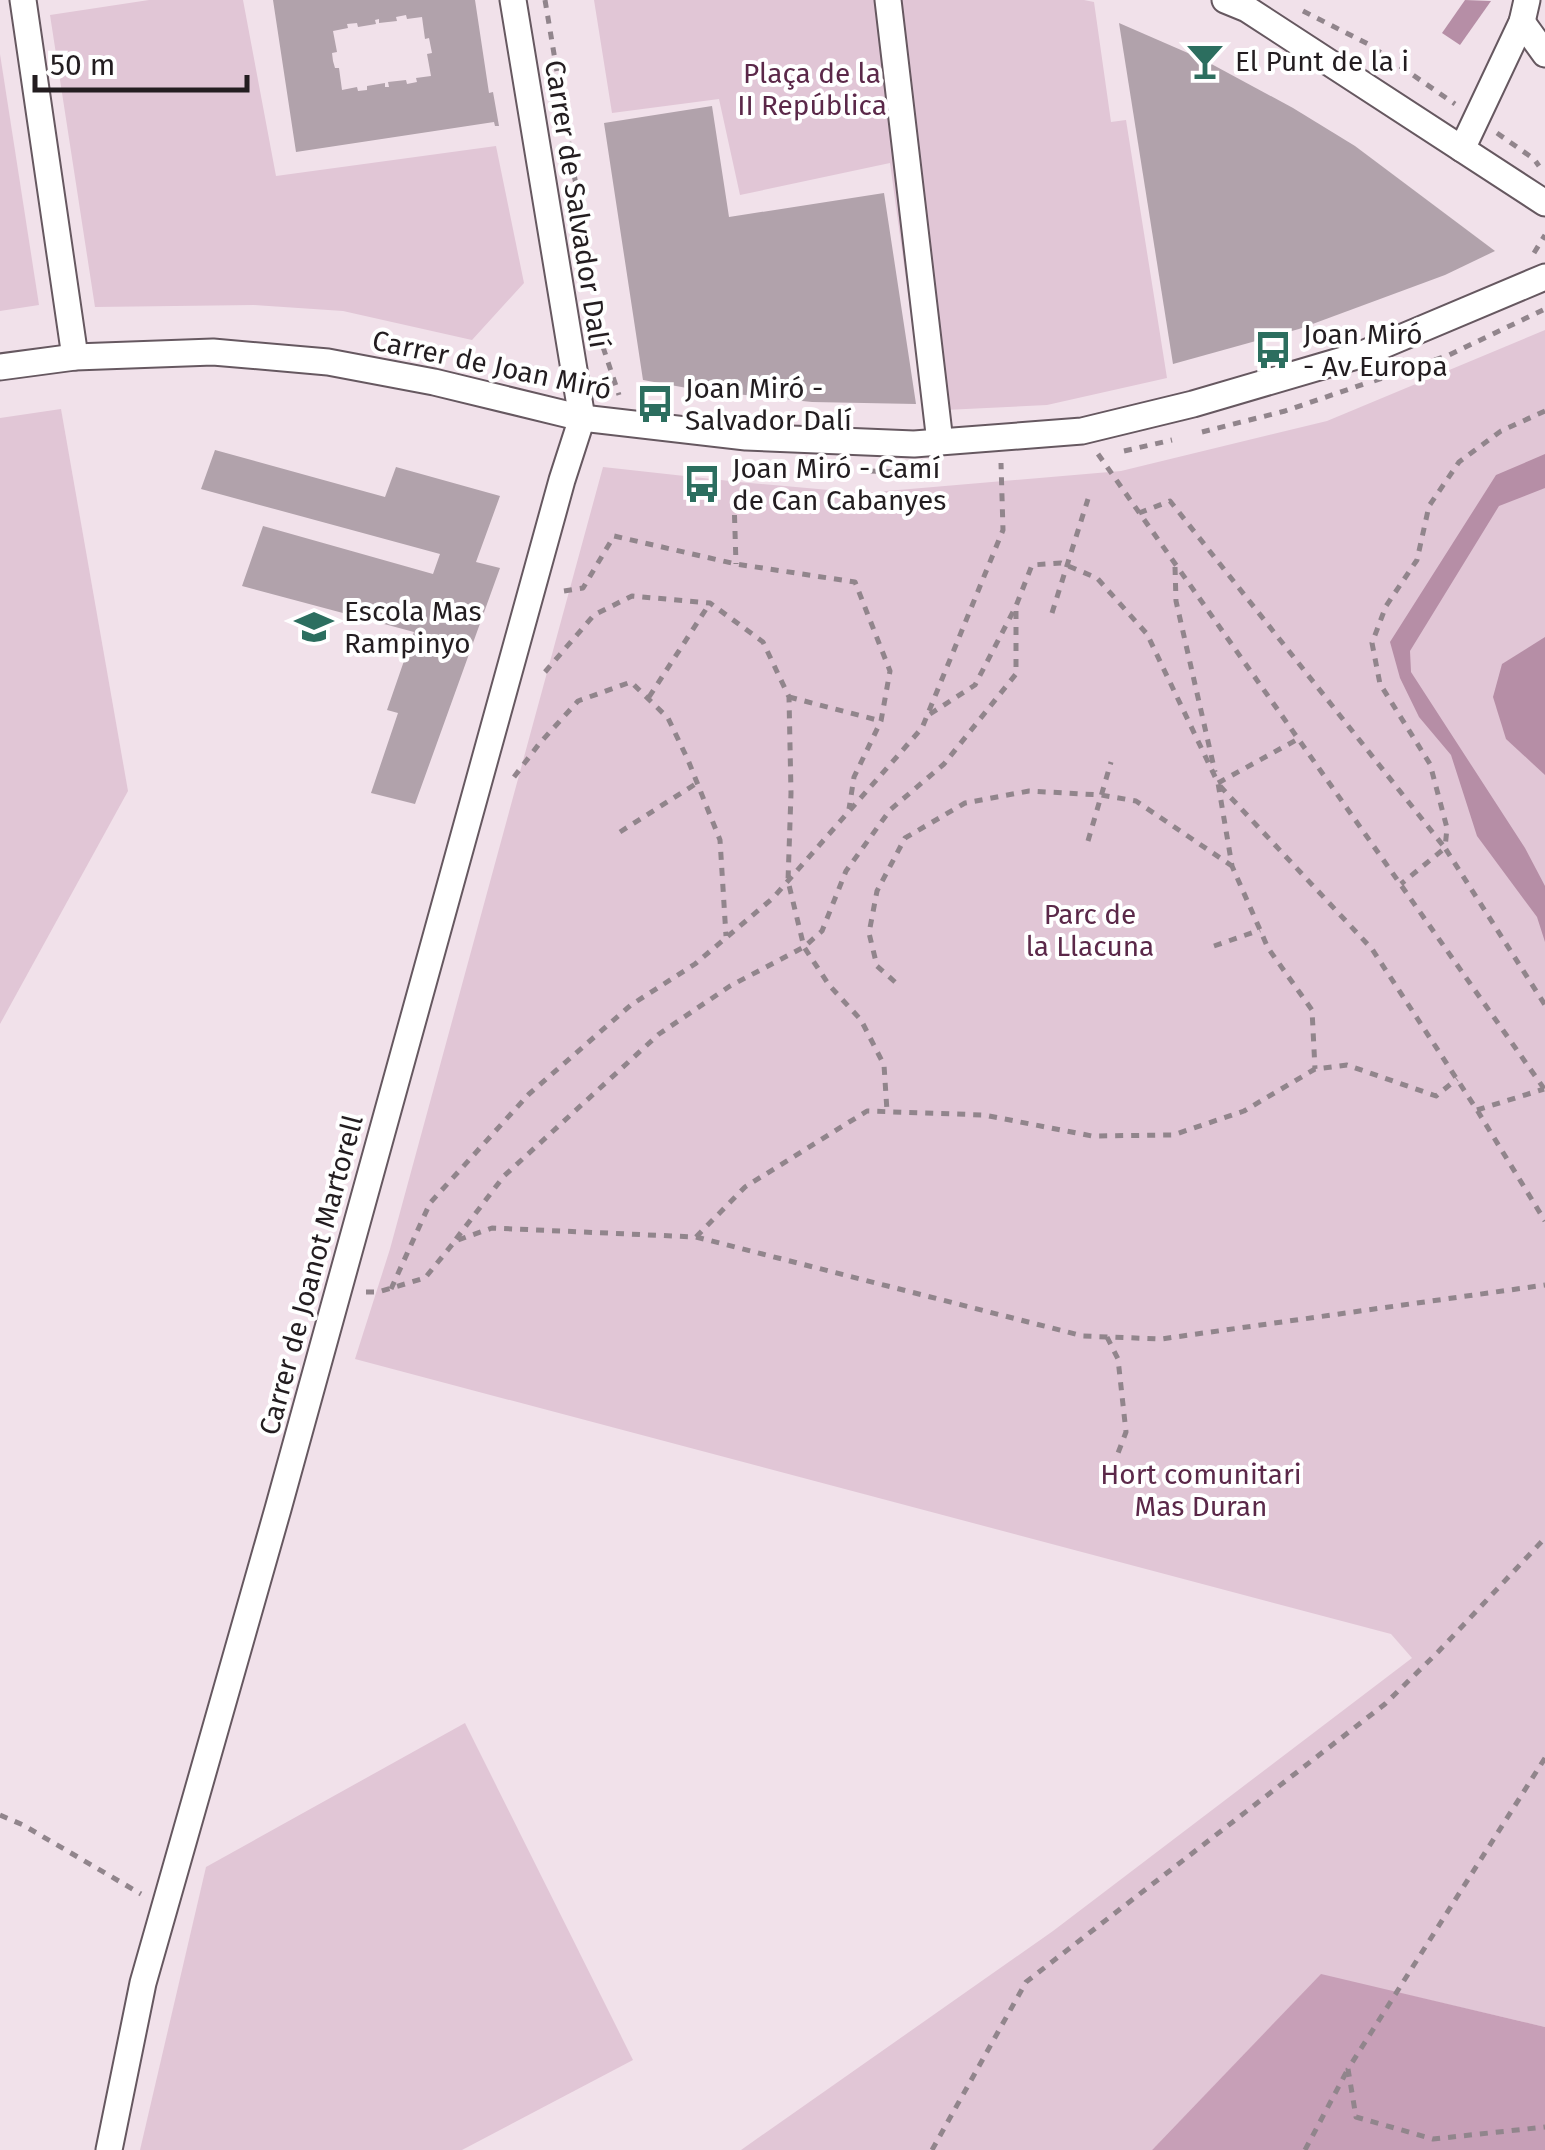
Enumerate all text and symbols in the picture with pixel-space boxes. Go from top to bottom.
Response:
scale bar [35,30,248,92]
bar icon: El Punt de la i [1184,40,1226,82]
place label: El Punt de la i [1235,45,1409,78]
text: 50 m [50,47,115,83]
park label: Plaça de la II República [737,57,887,122]
street label: Carrer de Salvador Dalí [538,58,616,350]
place label: Joan Miró - Av Europa [1303,318,1448,383]
street label: Carrer de Joan Miró [369,323,615,407]
bus stop icon: Joan Miró - Av Europa [1252,329,1294,371]
place label: Joan Miró - Salvador Dalí [685,372,852,437]
bus stop icon: Joan Miró - Salvador Dalí [634,383,676,425]
place label: Joan Miró - Camí de Can Cabanyes [732,452,946,517]
bus stop icon: Joan Miró - Camí de Can Cabanyes [681,463,723,505]
place label: Escola Mas Rampinyo [344,595,482,660]
school or university icon: Escola Mas Rampinyo [293,606,335,648]
park label: Parc de la Llacuna [1026,898,1154,963]
street label: Carrer de Joanot Martorell [252,1111,370,1439]
park label: Hort comunitari Mas Duran [1100,1458,1302,1523]

